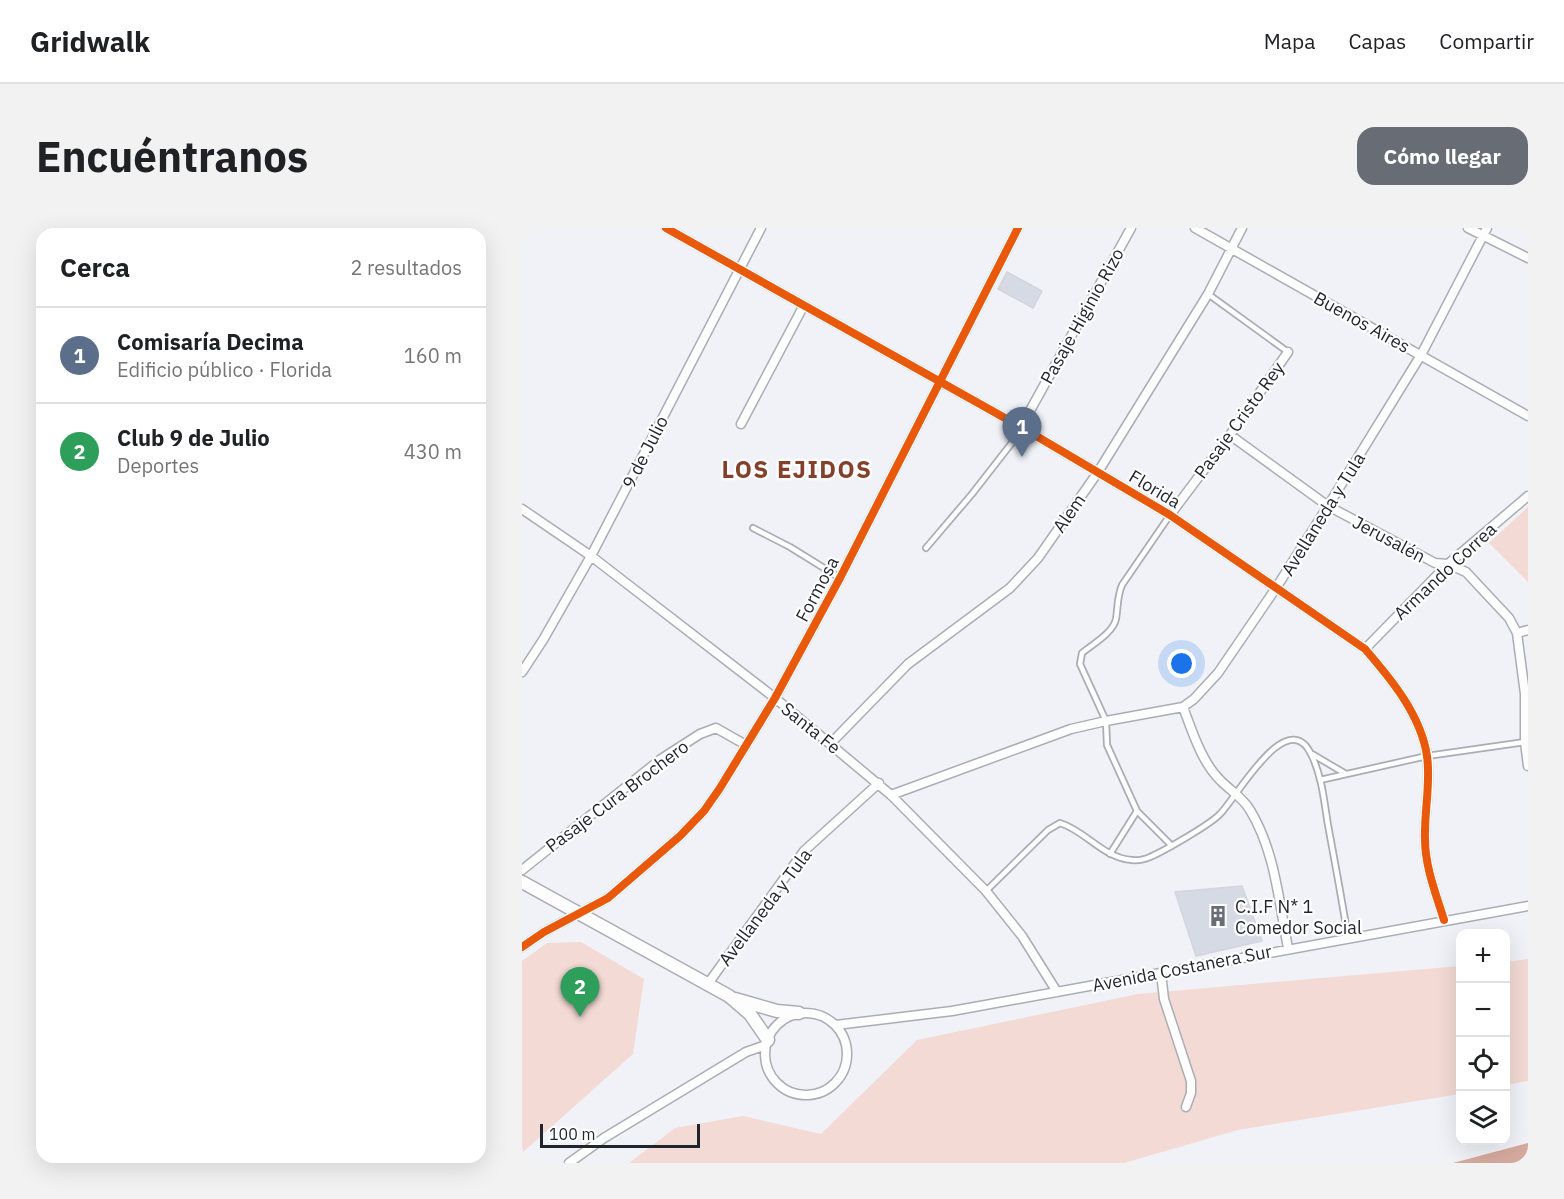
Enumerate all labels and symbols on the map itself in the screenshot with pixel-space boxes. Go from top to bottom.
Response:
street label: Pasaje Higinio Rizo [1035,244,1129,388]
street label: Buenos Aires [1310,286,1414,358]
street label: Pasaje Cristo Rey [1189,357,1289,483]
pin: 1 [1002,408,1042,457]
street label: 9 de Julio [617,412,673,492]
street label: Avellaneda y Tula [1276,448,1370,580]
district label: LOS EJIDOS [721,453,873,485]
street label: Florida [1125,465,1185,514]
street label: Alem [1048,489,1090,537]
street label: Jerusalén [1349,510,1429,568]
street label: Armando Correa [1389,517,1502,625]
street label: Formosa [790,552,844,626]
your location [1167,649,1196,678]
street label: Santa Fe [777,697,846,759]
street label: Pasaje Cura Brochero [541,735,693,857]
street label: Avellaneda y Tula [713,844,817,970]
place label: C.I.F N* 1 Comedor Social [1235,895,1362,939]
building icon: C.I.F N* 1 Comedor Social [1206,904,1230,928]
street label: Avenida Costanera Sur [1090,939,1274,997]
pin: 2 [560,968,600,1017]
scale bar [540,1121,700,1148]

